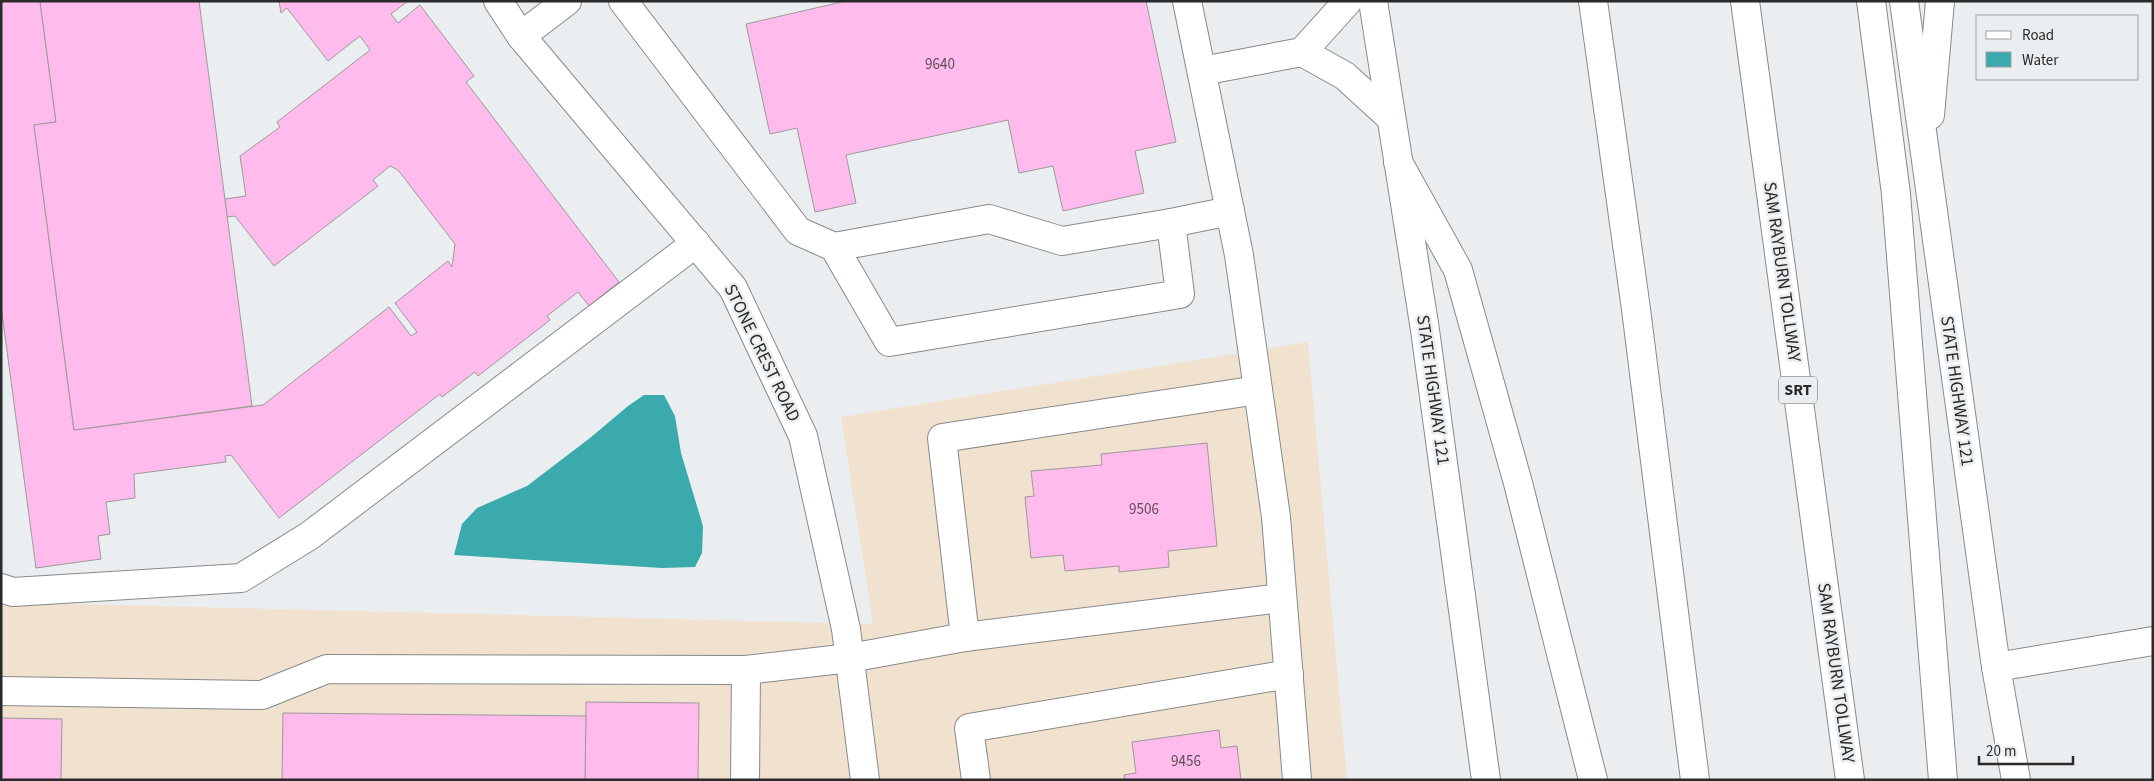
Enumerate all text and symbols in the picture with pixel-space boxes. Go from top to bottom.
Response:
legend [1976,15,2139,80]
text: Road [2022,25,2054,46]
text: Water [2022,50,2059,71]
house number: 9640 [925,54,955,75]
street label: SAM RAYBURN TOLLWAY [1757,180,1807,364]
street label: STONE CREST ROAD [718,280,806,426]
street label: STATE HIGHWAY 121 [1410,313,1456,467]
street label: STATE HIGHWAY 121 [1934,314,1980,468]
road number: SRT [1779,376,1817,404]
house number: 9506 [1129,499,1159,520]
street label: SAM RAYBURN TOLLWAY [1811,581,1861,765]
scale bar [1979,734,2073,766]
text: 20 m [1986,741,2016,762]
house number: 9456 [1171,751,1201,772]

